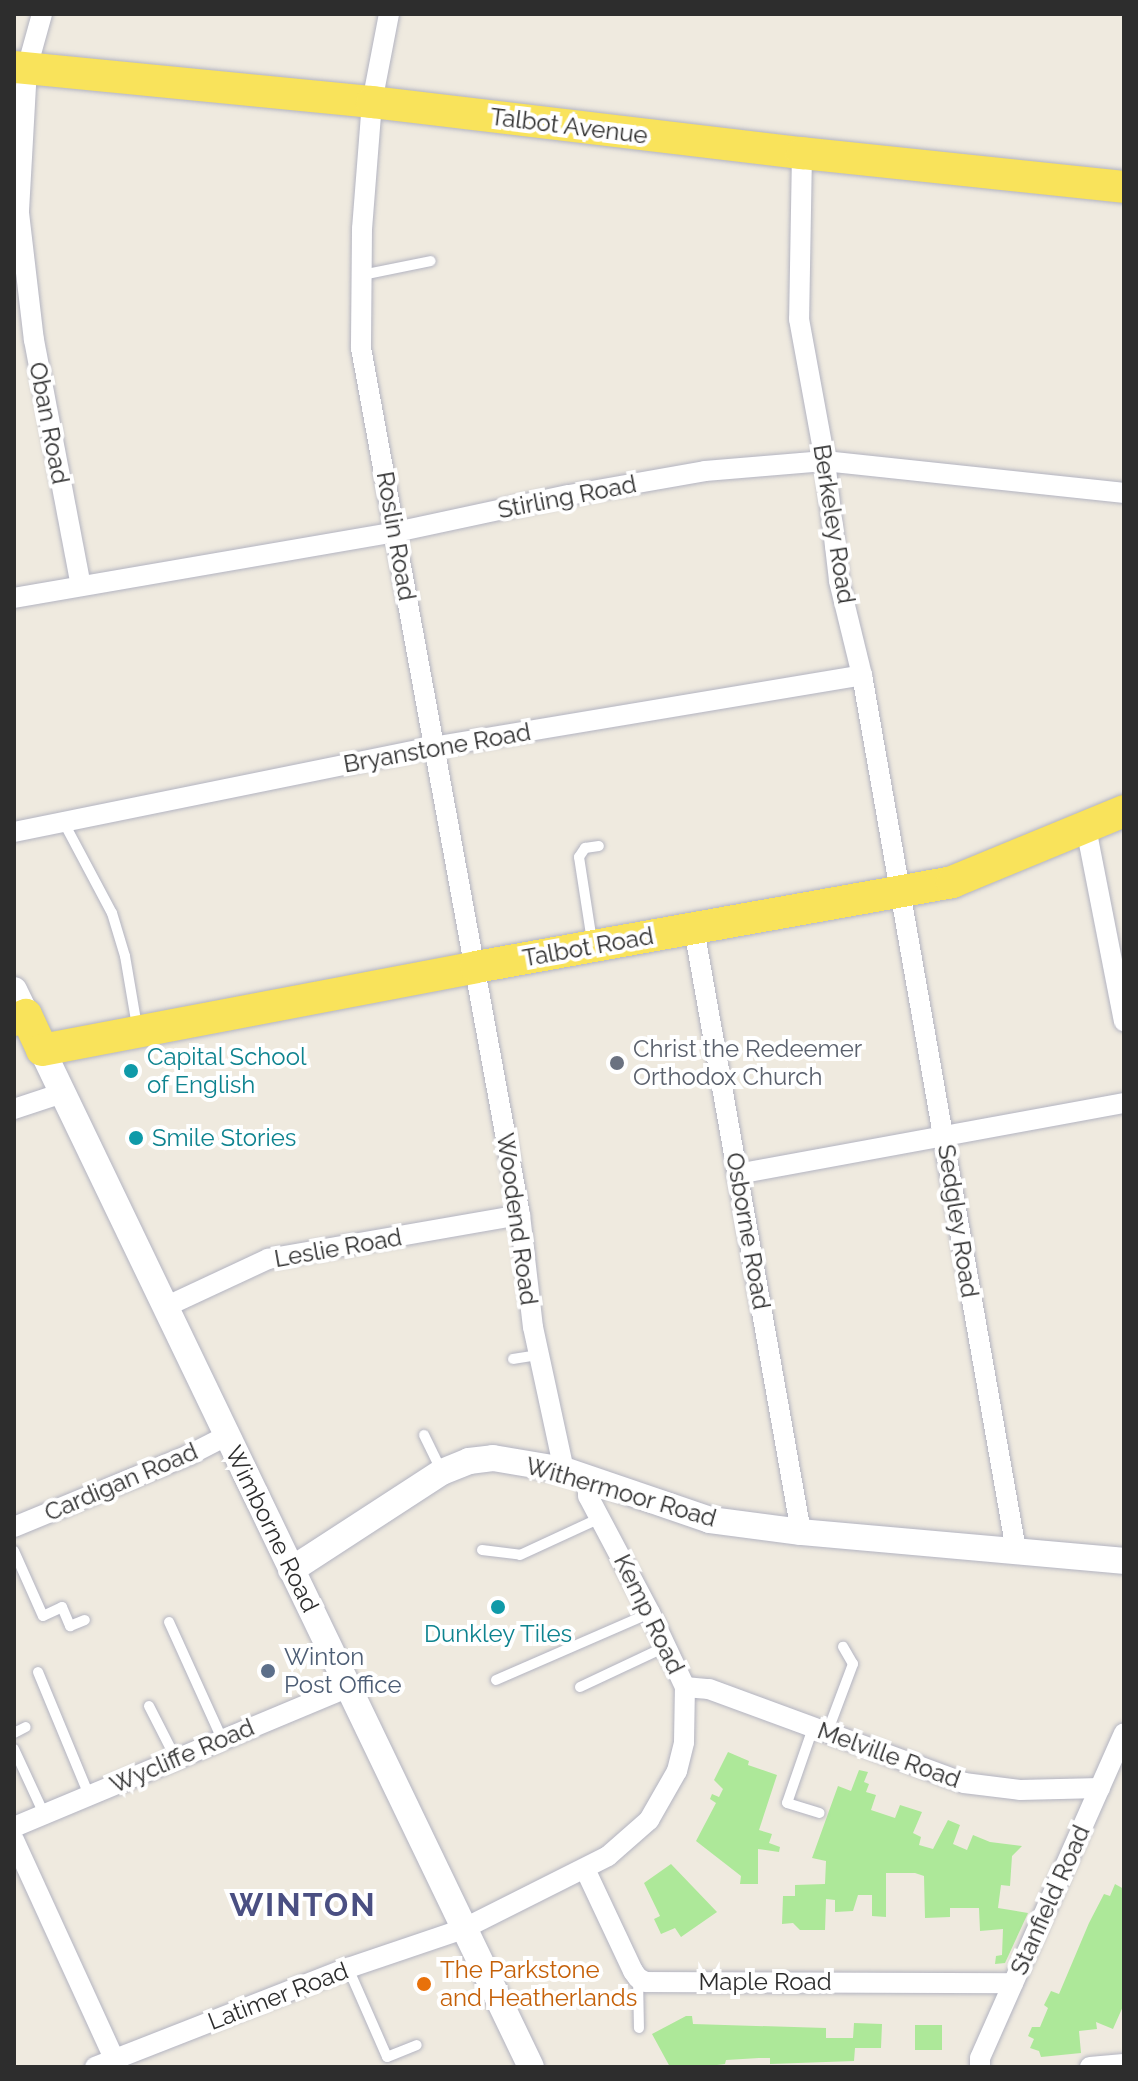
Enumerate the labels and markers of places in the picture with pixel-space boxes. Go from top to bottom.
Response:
place label: Christ the Redeemer Orthodox Church [633,1035,862,1091]
place label: Capital School of English [147,1043,307,1099]
marker: Christ the Redeemer Orthodox Church [608,1054,626,1072]
marker: Capital School of English [122,1062,140,1080]
place label: Smile Stories [152,1124,296,1152]
marker: Smile Stories [127,1129,145,1147]
marker: Dunkley Tiles [489,1598,507,1616]
place label: Dunkley Tiles [423,1620,573,1648]
place label: Winton Post Office [284,1643,402,1699]
marker: Winton Post Office [259,1662,277,1680]
place label: The Parkstone and Heatherlands [440,1956,637,2012]
marker: The Parkstone and Heatherlands [415,1975,433,1993]

